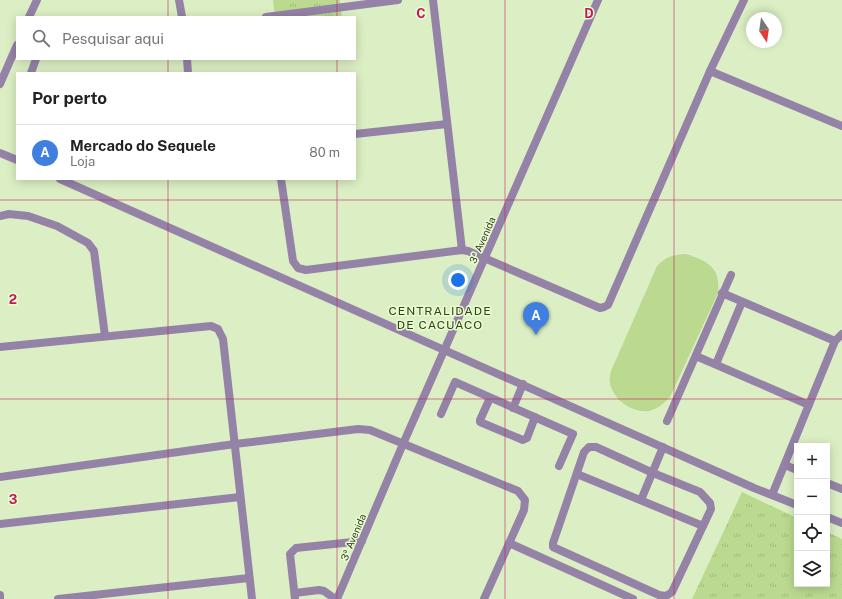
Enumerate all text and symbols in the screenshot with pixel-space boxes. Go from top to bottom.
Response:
text: C [416,6,426,21]
text: D [584,6,594,21]
north arrow [746,12,782,48]
search box [16,16,356,60]
icon: search [30,27,52,49]
text: Pesquisar aqui [62,30,164,47]
text: Por perto [32,88,107,108]
text: Mercado do Sequele [70,137,216,154]
text: A [40,145,50,160]
text: 80 m [309,145,340,160]
text: Loja [70,154,95,169]
street label: 3ª Avenida [466,215,498,265]
your location [448,270,468,290]
text: 2 [9,292,17,307]
pin: A [523,302,549,335]
district label: CENTRALIDADE DE CACUACO [388,304,492,332]
map controls [794,443,830,587]
button: + [794,443,830,479]
button: − [794,479,830,515]
text: 3 [9,492,18,507]
street label: 3ª Avenida [338,512,368,562]
button: locate [794,515,830,551]
button: layers [794,551,830,587]

